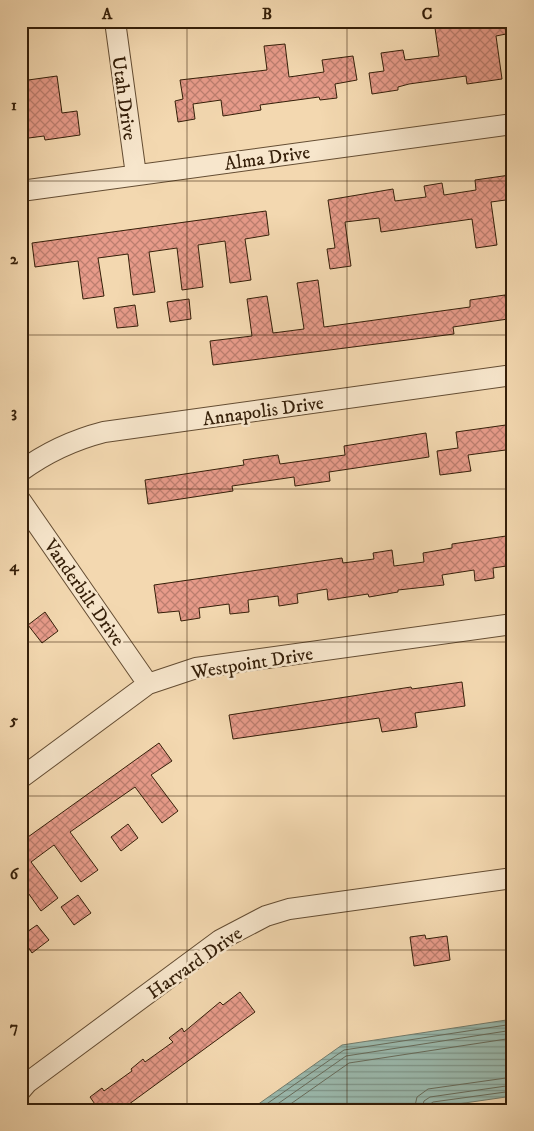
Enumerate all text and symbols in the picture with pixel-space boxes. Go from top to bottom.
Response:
text: A [101,4,113,24]
text: B [262,4,272,24]
text: C [422,4,432,24]
street label: Utah Drive [106,55,141,142]
text: 1 [11,95,17,115]
street label: Alma Drive [223,141,312,176]
text: 2 [10,249,19,269]
street label: Annapolis Drive [201,392,325,431]
text: 3 [11,402,17,422]
street label: Vanderbilt Drive [38,534,129,651]
text: 4 [8,556,19,576]
street label: Westpoint Drive [189,643,315,685]
text: 5 [9,710,18,730]
text: 6 [10,864,20,884]
street label: Harvard Drive [143,922,247,1004]
text: 7 [10,1017,18,1037]

